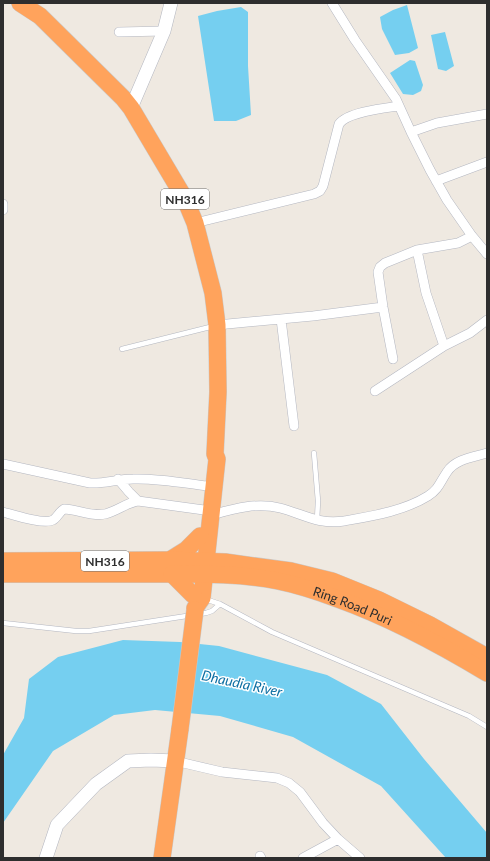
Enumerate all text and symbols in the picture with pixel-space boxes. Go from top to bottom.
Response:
road number: NH316 [161,189,209,209]
road number: NH316 [81,551,129,571]
street label: Ring Road Puri [311,583,395,628]
water label: Dhaudia River [200,666,284,700]

